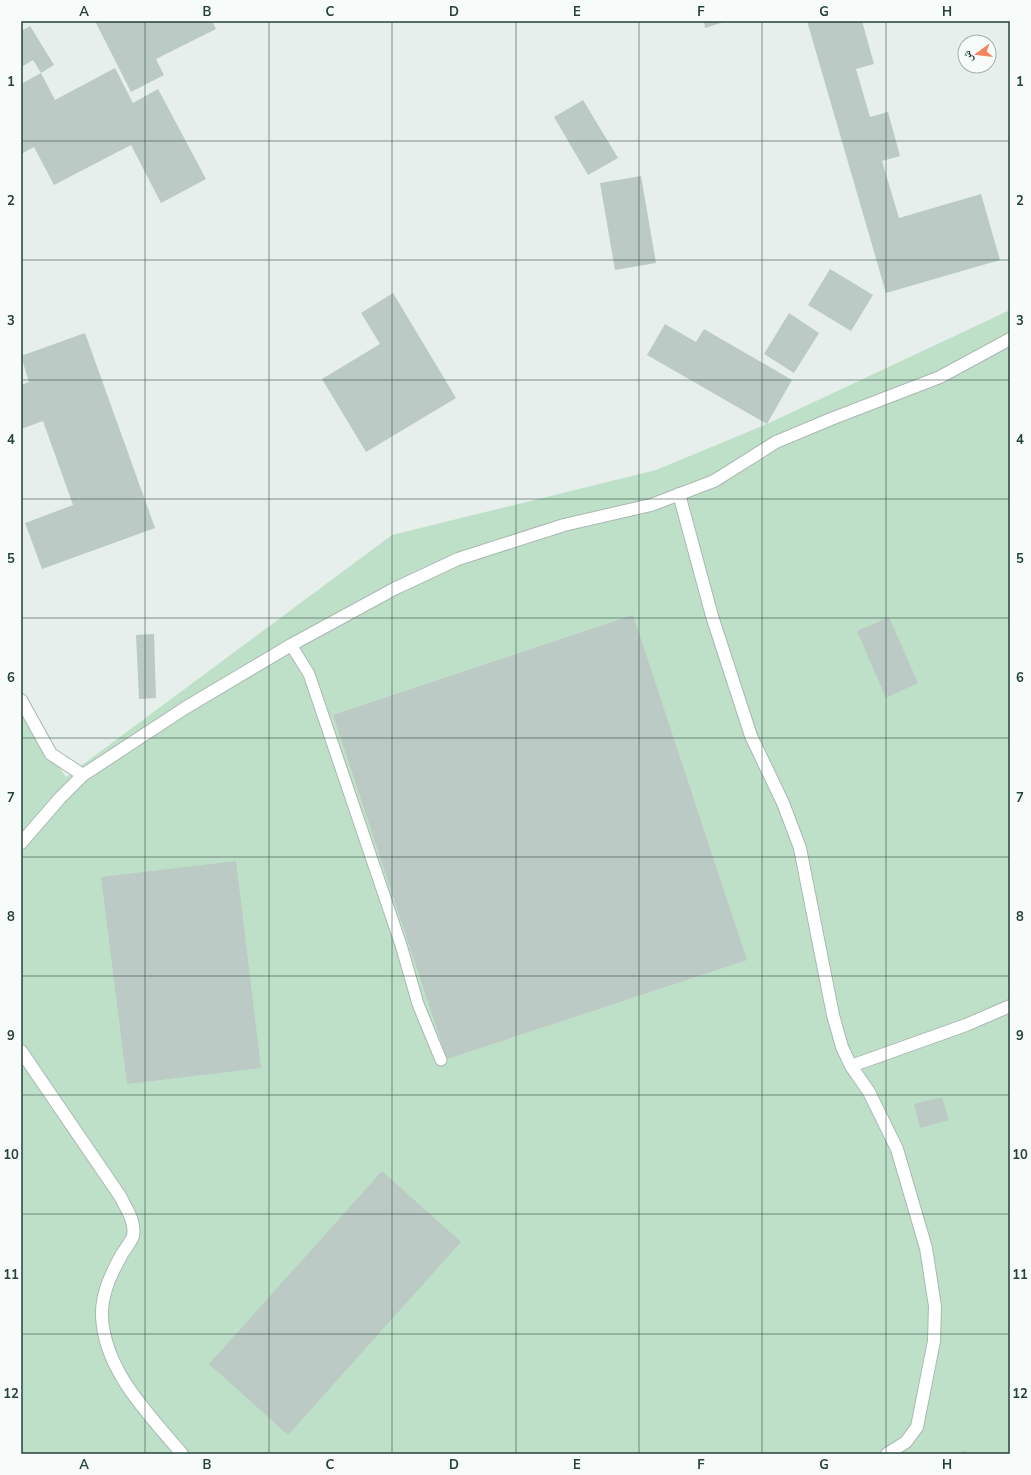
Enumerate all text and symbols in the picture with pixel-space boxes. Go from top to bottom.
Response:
text: A [79,3,89,21]
text: B [203,3,212,21]
text: C [326,3,335,21]
text: D [449,3,459,21]
text: E [573,3,581,21]
text: F [697,3,705,21]
text: G [819,3,829,21]
text: H [942,3,952,21]
north arrow [957,34,997,74]
text: ش [959,49,977,64]
text: 1 [7,73,15,91]
text: 1 [1016,73,1024,91]
text: 2 [7,192,15,210]
text: 2 [1016,192,1024,210]
text: 3 [7,312,15,330]
text: 3 [1016,312,1024,330]
text: 4 [7,431,15,449]
text: 4 [1016,431,1024,449]
text: 5 [7,550,15,568]
text: 5 [1016,550,1024,568]
text: 6 [7,669,15,687]
text: 6 [1016,669,1024,687]
text: 7 [7,789,15,807]
text: 7 [1016,789,1024,807]
text: 8 [7,908,15,926]
text: 8 [1016,908,1024,926]
text: 9 [7,1027,15,1045]
text: 9 [1016,1027,1024,1045]
text: 10 [3,1146,19,1164]
text: 10 [1012,1146,1028,1164]
text: 11 [3,1266,19,1284]
text: 11 [1012,1266,1028,1284]
text: 12 [3,1385,19,1403]
text: 12 [1012,1385,1028,1403]
text: A [79,1456,89,1474]
text: B [203,1456,212,1474]
text: C [326,1456,335,1474]
text: D [449,1456,459,1474]
text: E [573,1456,581,1474]
text: F [697,1456,705,1474]
text: G [819,1456,829,1474]
text: H [942,1456,952,1474]

